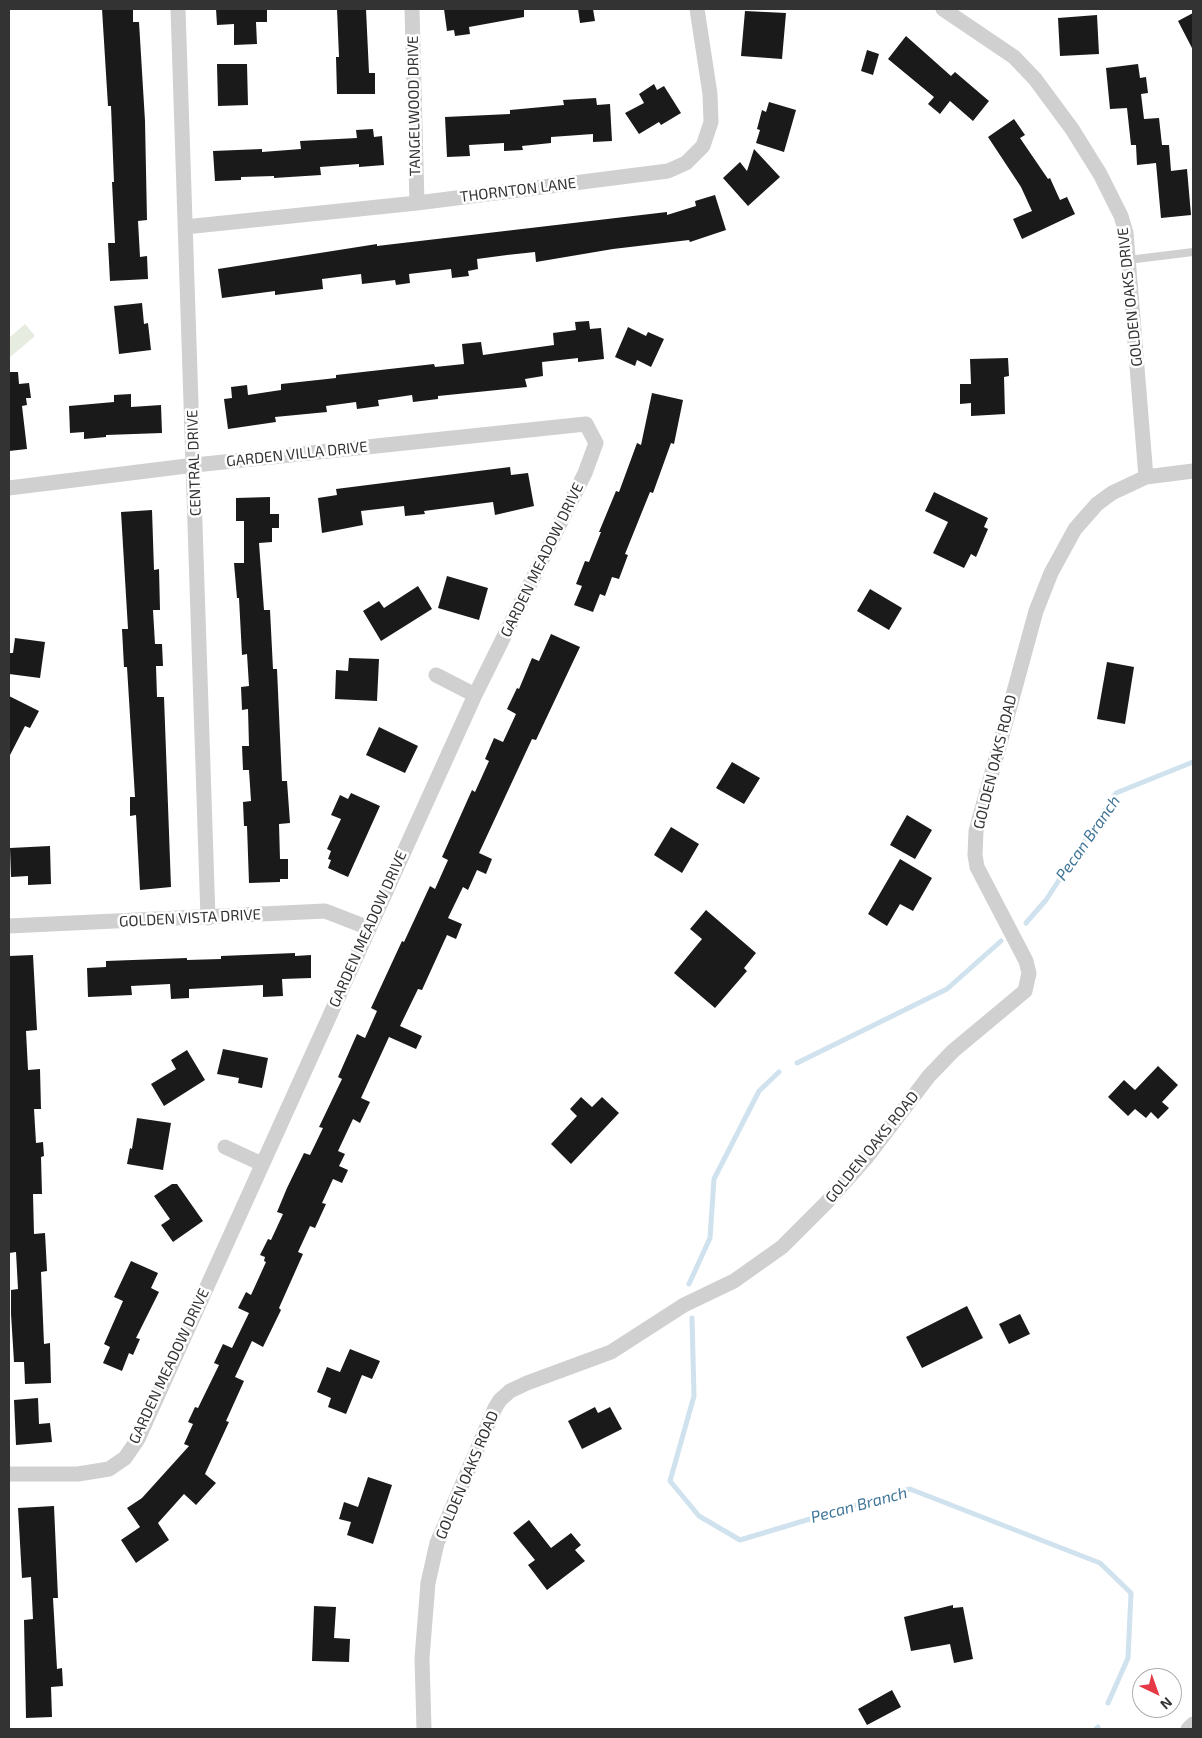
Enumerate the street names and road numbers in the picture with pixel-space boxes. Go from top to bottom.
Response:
street label: TANGELWOOD DRIVE [404,35,424,177]
street label: THORNTON LANE [459,174,577,206]
street label: GOLDEN OAKS DRIVE [1114,226,1146,368]
street label: CENTRAL DRIVE [183,409,205,517]
street label: GARDEN VILLA DRIVE [225,438,369,470]
street label: GARDEN MEADOW DRIVE [497,480,587,640]
street label: GOLDEN OAKS ROAD [970,693,1020,831]
street label: GARDEN MEADOW DRIVE [325,848,411,1010]
street label: GOLDEN VISTA DRIVE [119,905,261,931]
street label: GOLDEN OAKS ROAD [822,1088,922,1206]
street label: GARDEN MEADOW DRIVE [125,1285,213,1447]
street label: GOLDEN OAKS ROAD [432,1408,502,1542]

